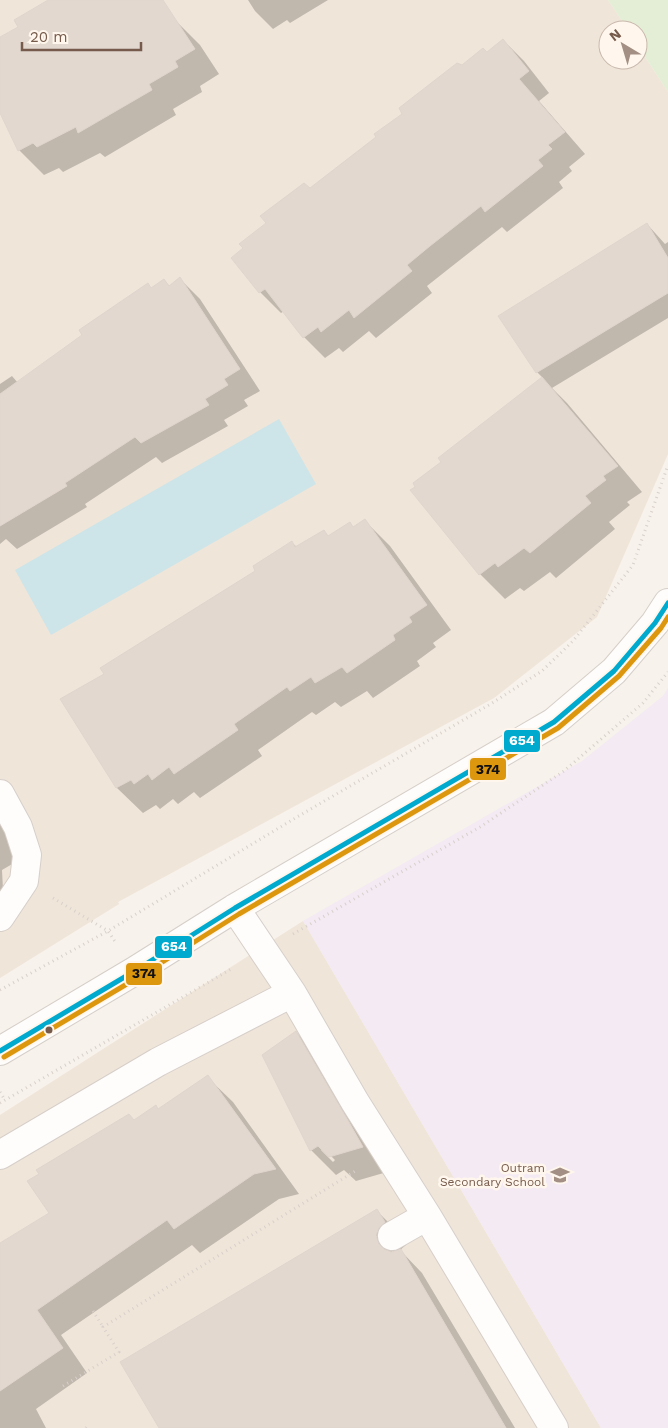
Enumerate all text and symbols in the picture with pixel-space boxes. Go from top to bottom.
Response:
scale bar [22,20,141,52]
north arrow [598,20,648,70]
text: N [606,25,624,44]
text: 20 m [30,28,68,46]
line badge: 654 [503,729,541,753]
text: 654 [509,732,535,748]
line badge: 374 [469,757,507,781]
text: 374 [476,761,500,777]
line badge: 654 [154,935,193,959]
text: 654 [161,938,187,954]
line badge: 374 [125,962,163,986]
text: 374 [132,965,156,981]
unlabelled marker [44,1025,54,1035]
place label: Outram Secondary School [440,1161,545,1189]
school or university icon: Outram Secondary School [549,1164,571,1186]

